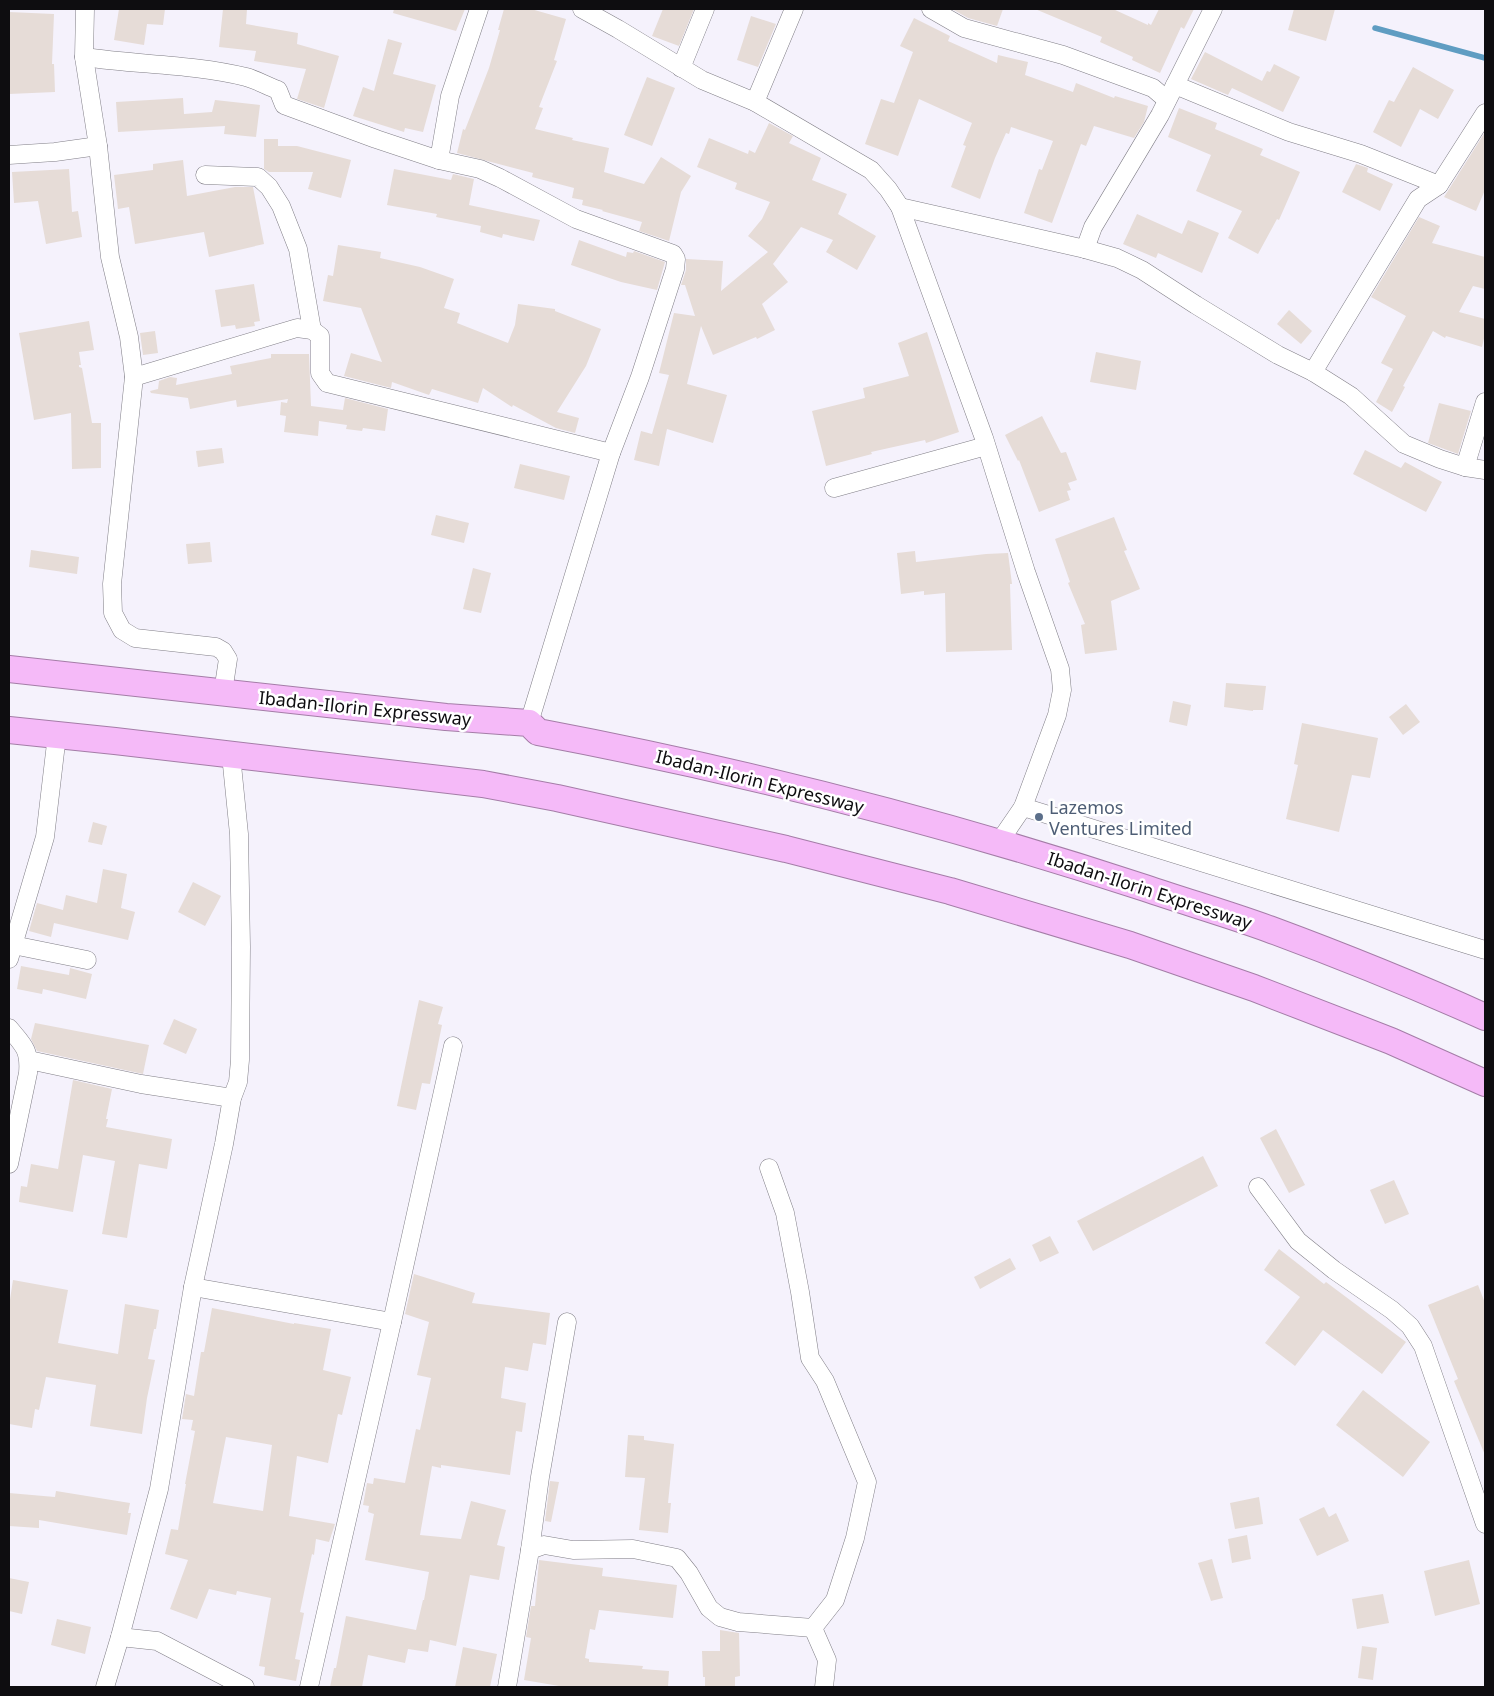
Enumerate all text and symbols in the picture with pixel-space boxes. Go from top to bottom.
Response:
street label: Ibadan-Ilorin Expressway [258,685,473,731]
street label: Ibadan-Ilorin Expressway [654,744,867,819]
place label: Lazemos Ventures Limited [1049,795,1192,840]
marker: Lazemos Ventures Limited [1033,811,1045,823]
street label: Ibadan-Ilorin Expressway [1045,846,1256,935]

